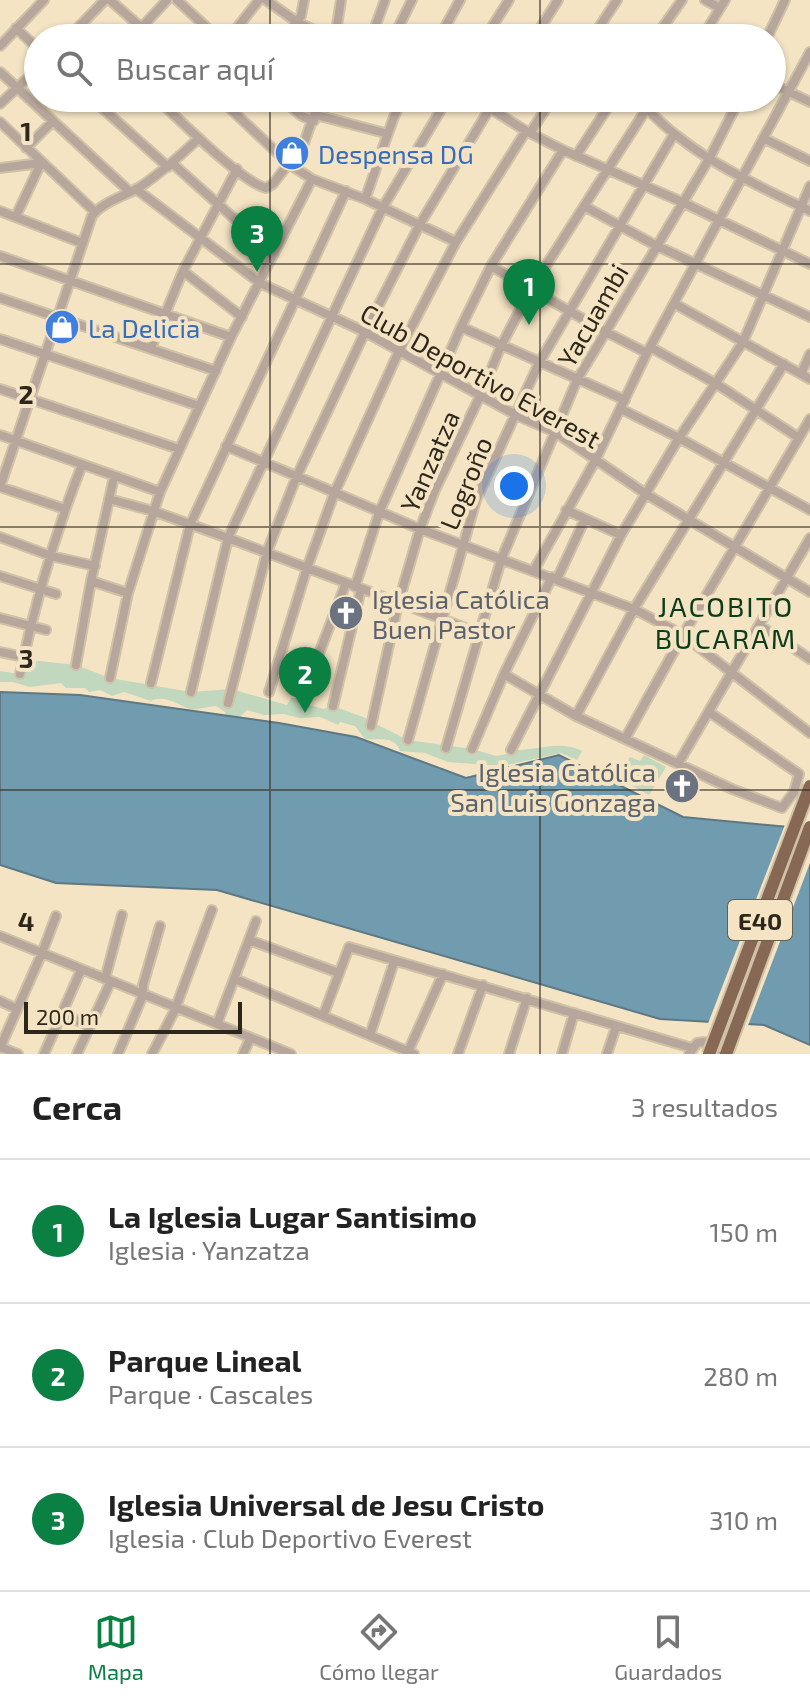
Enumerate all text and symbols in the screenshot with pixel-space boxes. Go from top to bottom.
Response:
search box [24,24,786,112]
icon: search [52,46,96,90]
text: Buscar aquí [116,50,274,86]
text: 1 [20,115,32,146]
shop icon: Despensa DG [273,134,311,172]
place label: Despensa DG [318,138,473,169]
pin: 3 [231,206,283,272]
street label: Yacuambi [550,258,634,372]
pin: 1 [503,259,555,325]
street label: Club Deportivo Everest [356,296,606,454]
shop icon: La Delicia [43,308,81,346]
place label: La Delicia [88,312,200,343]
text: 2 [18,378,34,409]
street label: Yanzatza [393,405,465,517]
street label: Logroño [432,432,498,534]
your location [494,466,534,506]
place label: Iglesia Católica Buen Pastor [372,583,550,644]
district label: JACOBITO BUCARAM [655,589,797,655]
church icon: Iglesia Católica Buen Pastor [327,594,365,632]
text: 3 [19,642,33,673]
pin: 2 [279,647,331,713]
place label: Iglesia Católica San Luis Gonzaga [450,756,656,817]
church icon: Iglesia Católica San Luis Gonzaga [663,767,701,805]
road number: E40 [728,900,792,940]
text: 4 [18,905,34,936]
scale bar [24,998,242,1034]
text: 200 m [36,1003,99,1029]
text: Cerca [32,1086,122,1127]
text: 3 resultados [631,1091,778,1122]
text: La Iglesia Lugar Santisimo [108,1198,477,1234]
text: 1 [52,1216,64,1247]
text: 150 m [709,1216,778,1247]
text: Iglesia · Yanzatza [108,1234,310,1265]
text: Parque Lineal [108,1342,301,1378]
text: 2 [50,1360,66,1391]
text: 280 m [703,1360,778,1391]
text: Parque · Cascales [108,1378,313,1409]
text: Iglesia Universal de Jesu Cristo [108,1486,544,1522]
text: 3 [51,1504,65,1535]
text: 310 m [709,1504,778,1535]
text: Iglesia · Club Deportivo Everest [108,1522,472,1553]
tab: Mapa [88,1610,144,1684]
tab: Cómo llegar [319,1610,439,1684]
tab: Guardados [614,1610,722,1684]

